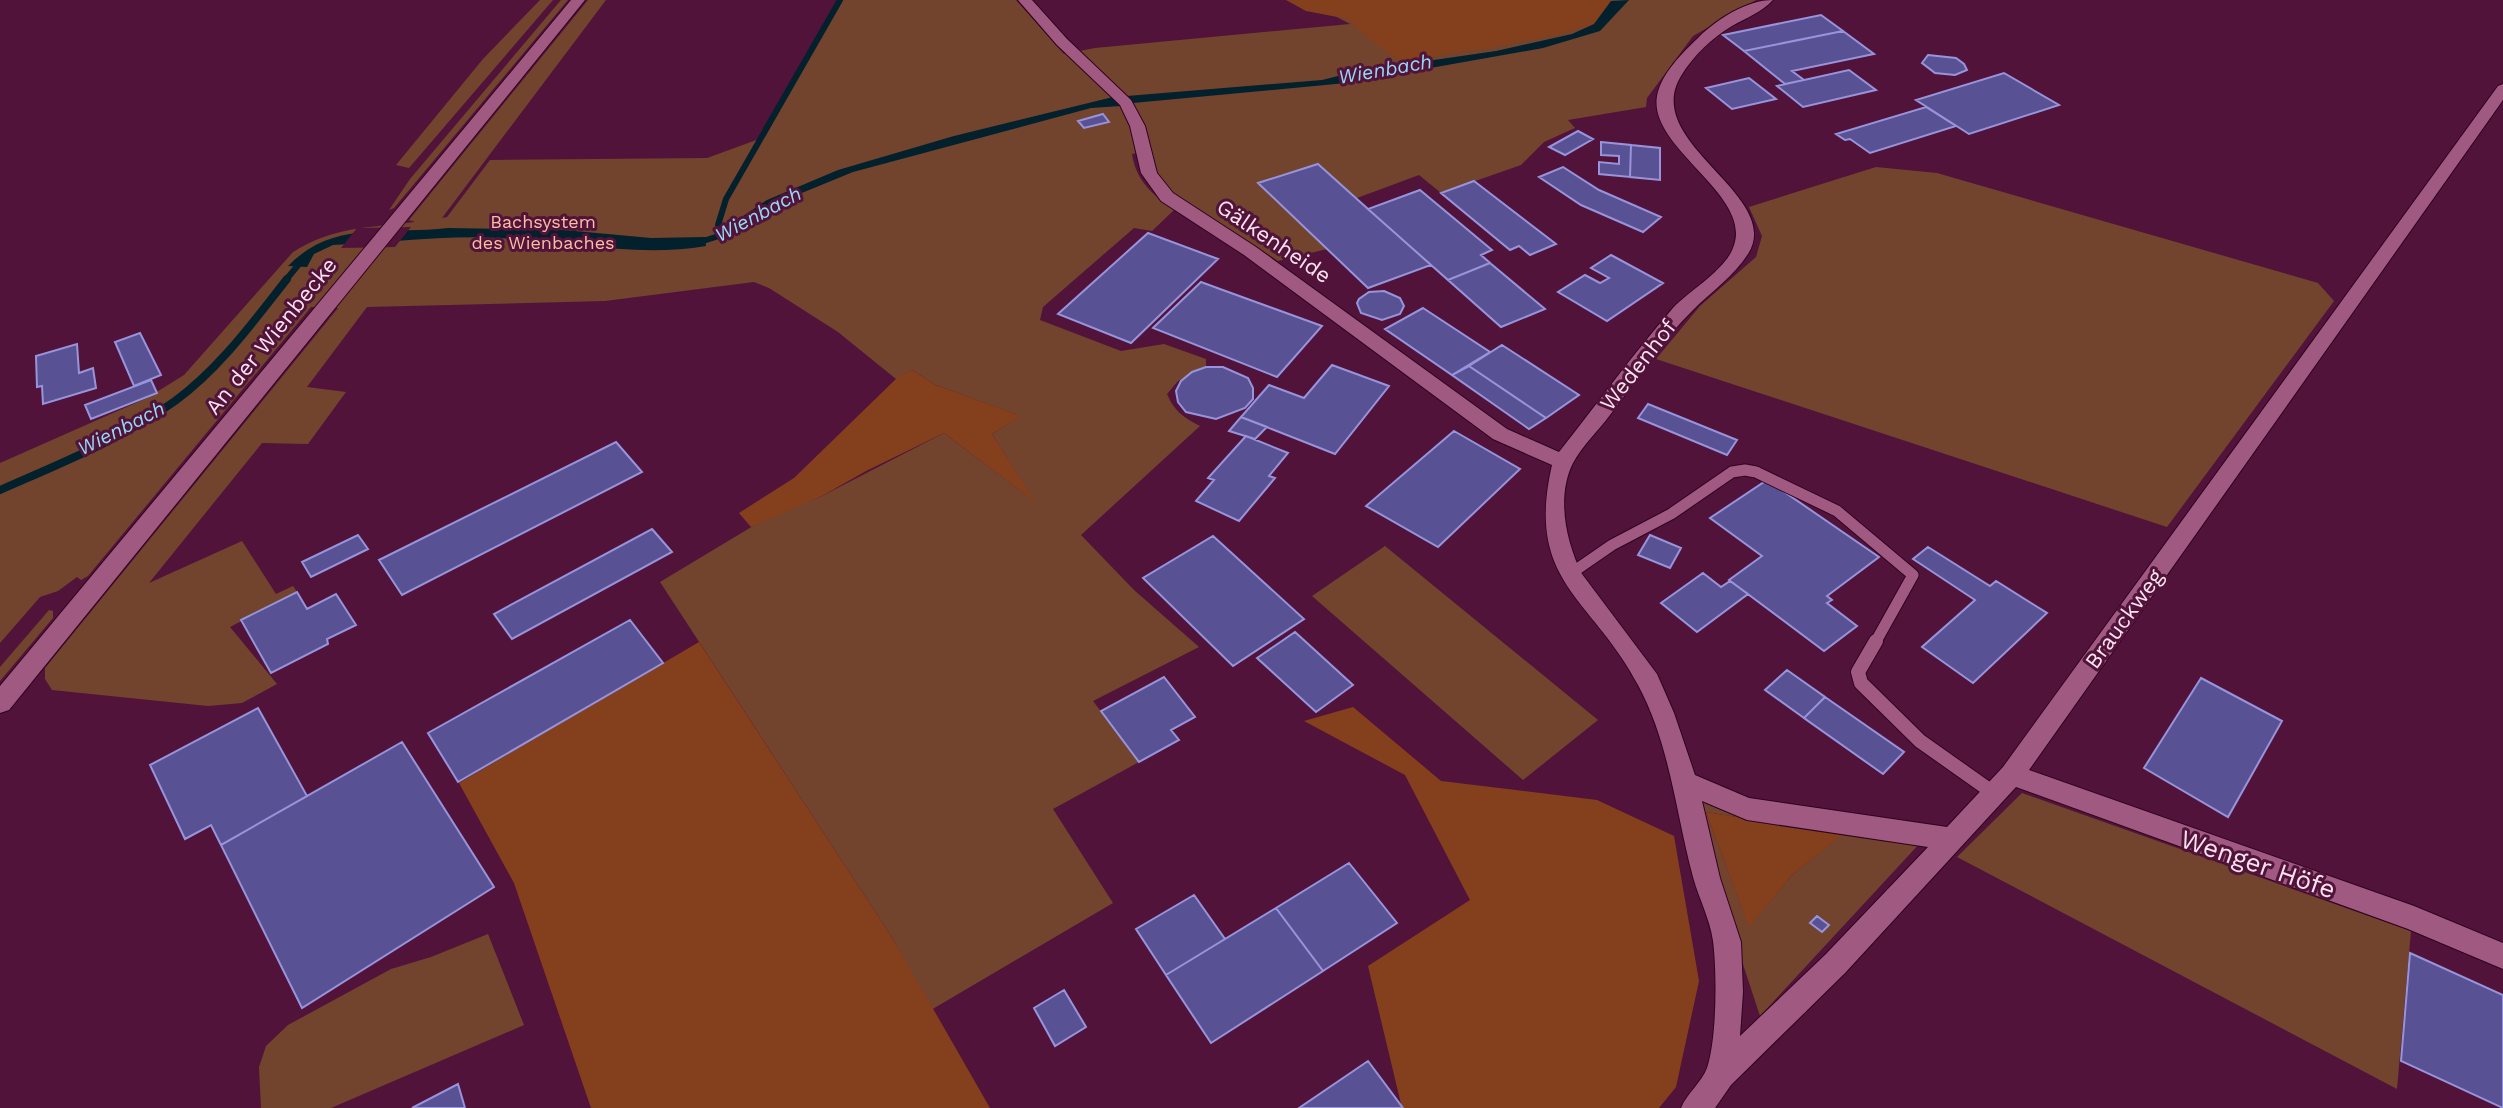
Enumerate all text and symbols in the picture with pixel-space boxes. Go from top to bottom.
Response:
water label: Wienbach [1336,49,1434,89]
water label: Wienbach [711,181,805,247]
street label: Gälkenheide [1212,194,1336,288]
park label: Bachsystem des Wienbaches [471,211,615,253]
street label: An der Wienbecke [200,253,342,419]
street label: Wedenhof [1595,314,1681,415]
water label: Wienbach [73,396,169,460]
street label: Brauckweg [2080,564,2168,673]
street label: Wenger Höfe [2177,823,2339,905]

